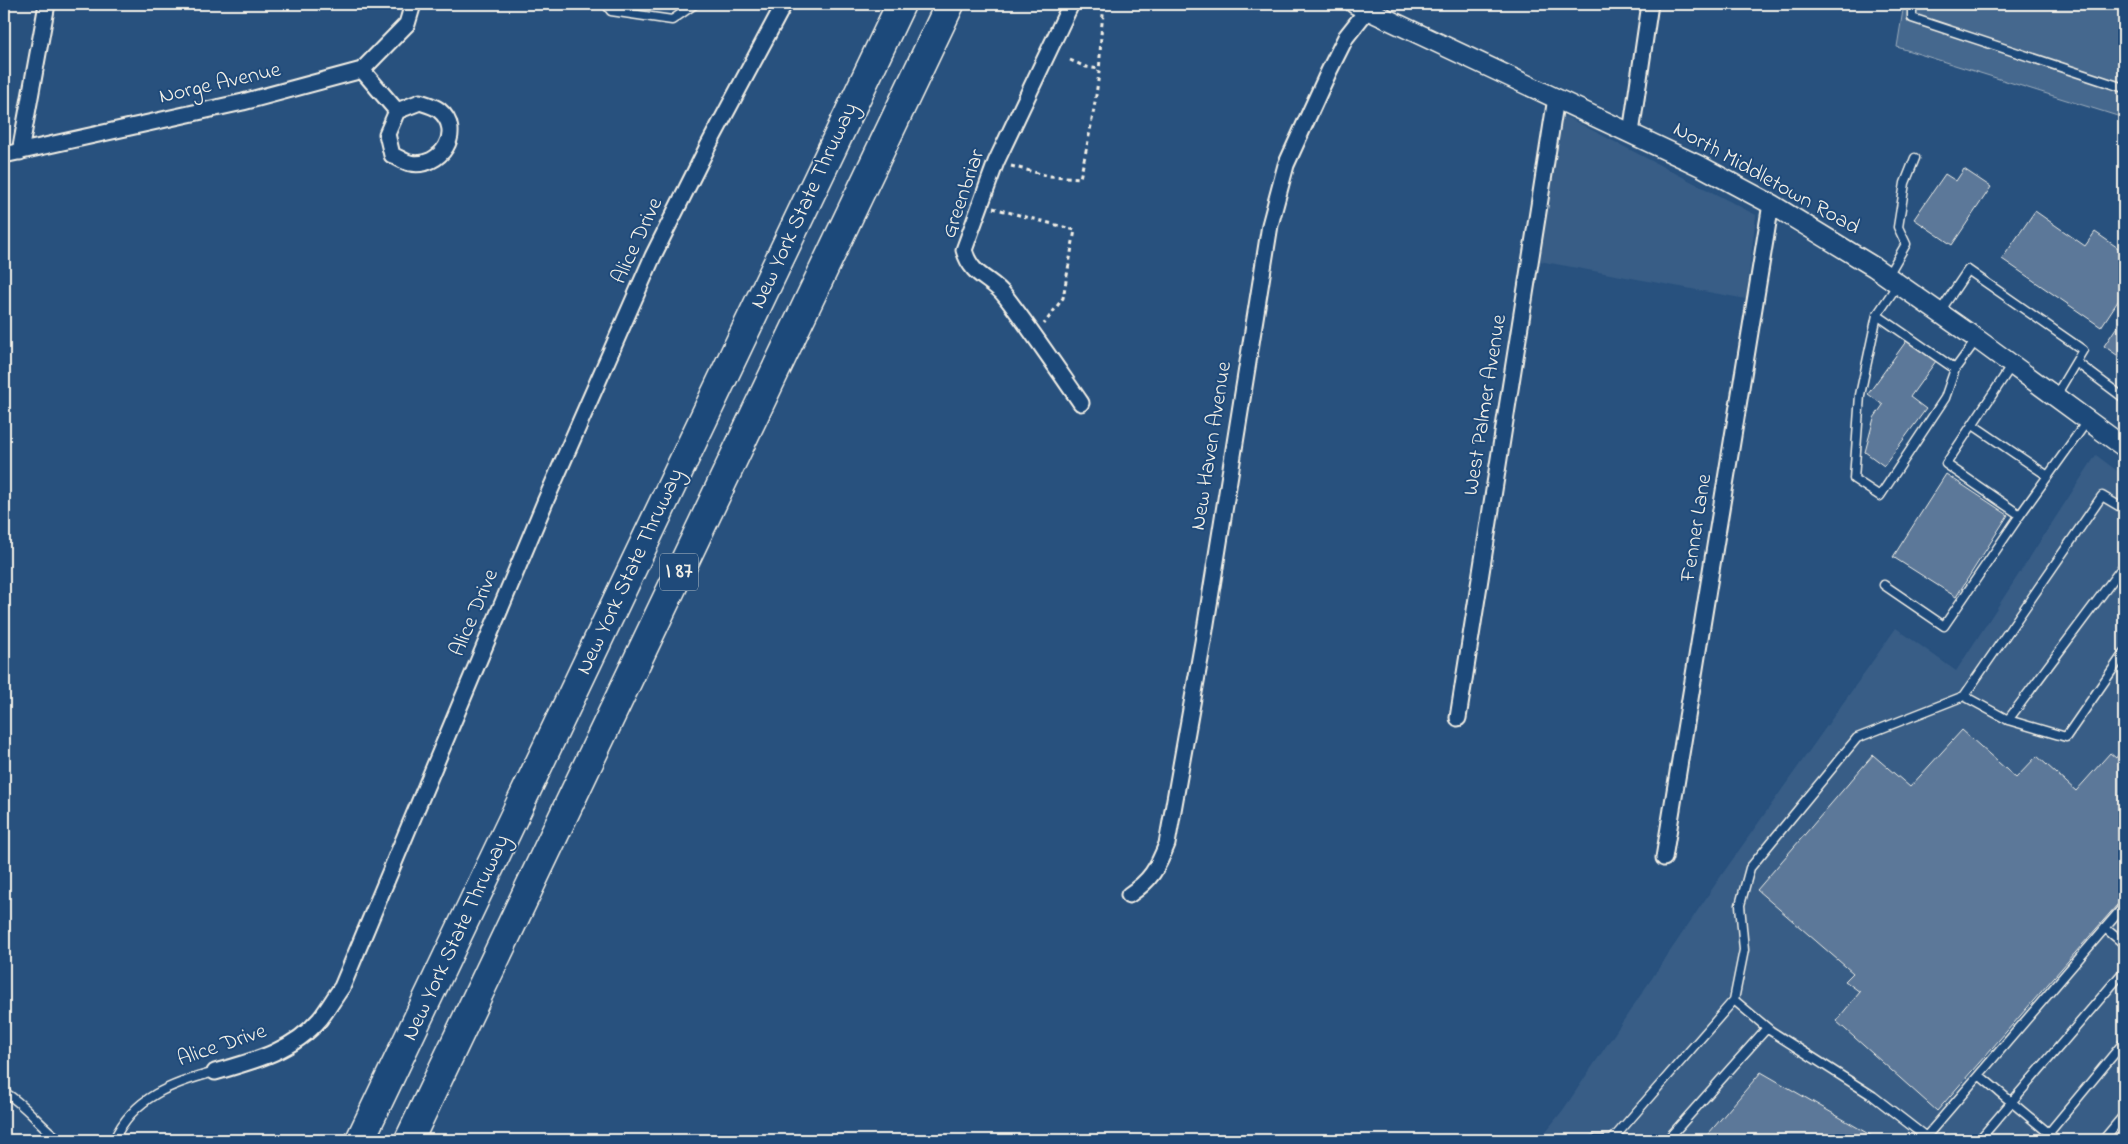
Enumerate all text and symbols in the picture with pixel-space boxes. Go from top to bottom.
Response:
street label: Norge Avenue [156,54,284,115]
street label: New York State Thruway [743,97,868,315]
street label: North Middletown Road [1667,114,1865,244]
street label: Greenbriar [934,145,994,243]
street label: Alice Drive [604,192,672,290]
street label: West Palmer Avenue [1456,312,1516,498]
street label: New Haven Avenue [1183,359,1241,533]
street label: New York State Thruway [569,463,694,681]
street label: Fenner Lane [1673,472,1721,585]
road number: I 87 [660,554,698,590]
street label: Alice Drive [442,564,508,662]
street label: New York State Thruway [395,829,520,1047]
street label: Alice Drive [173,1016,271,1076]

